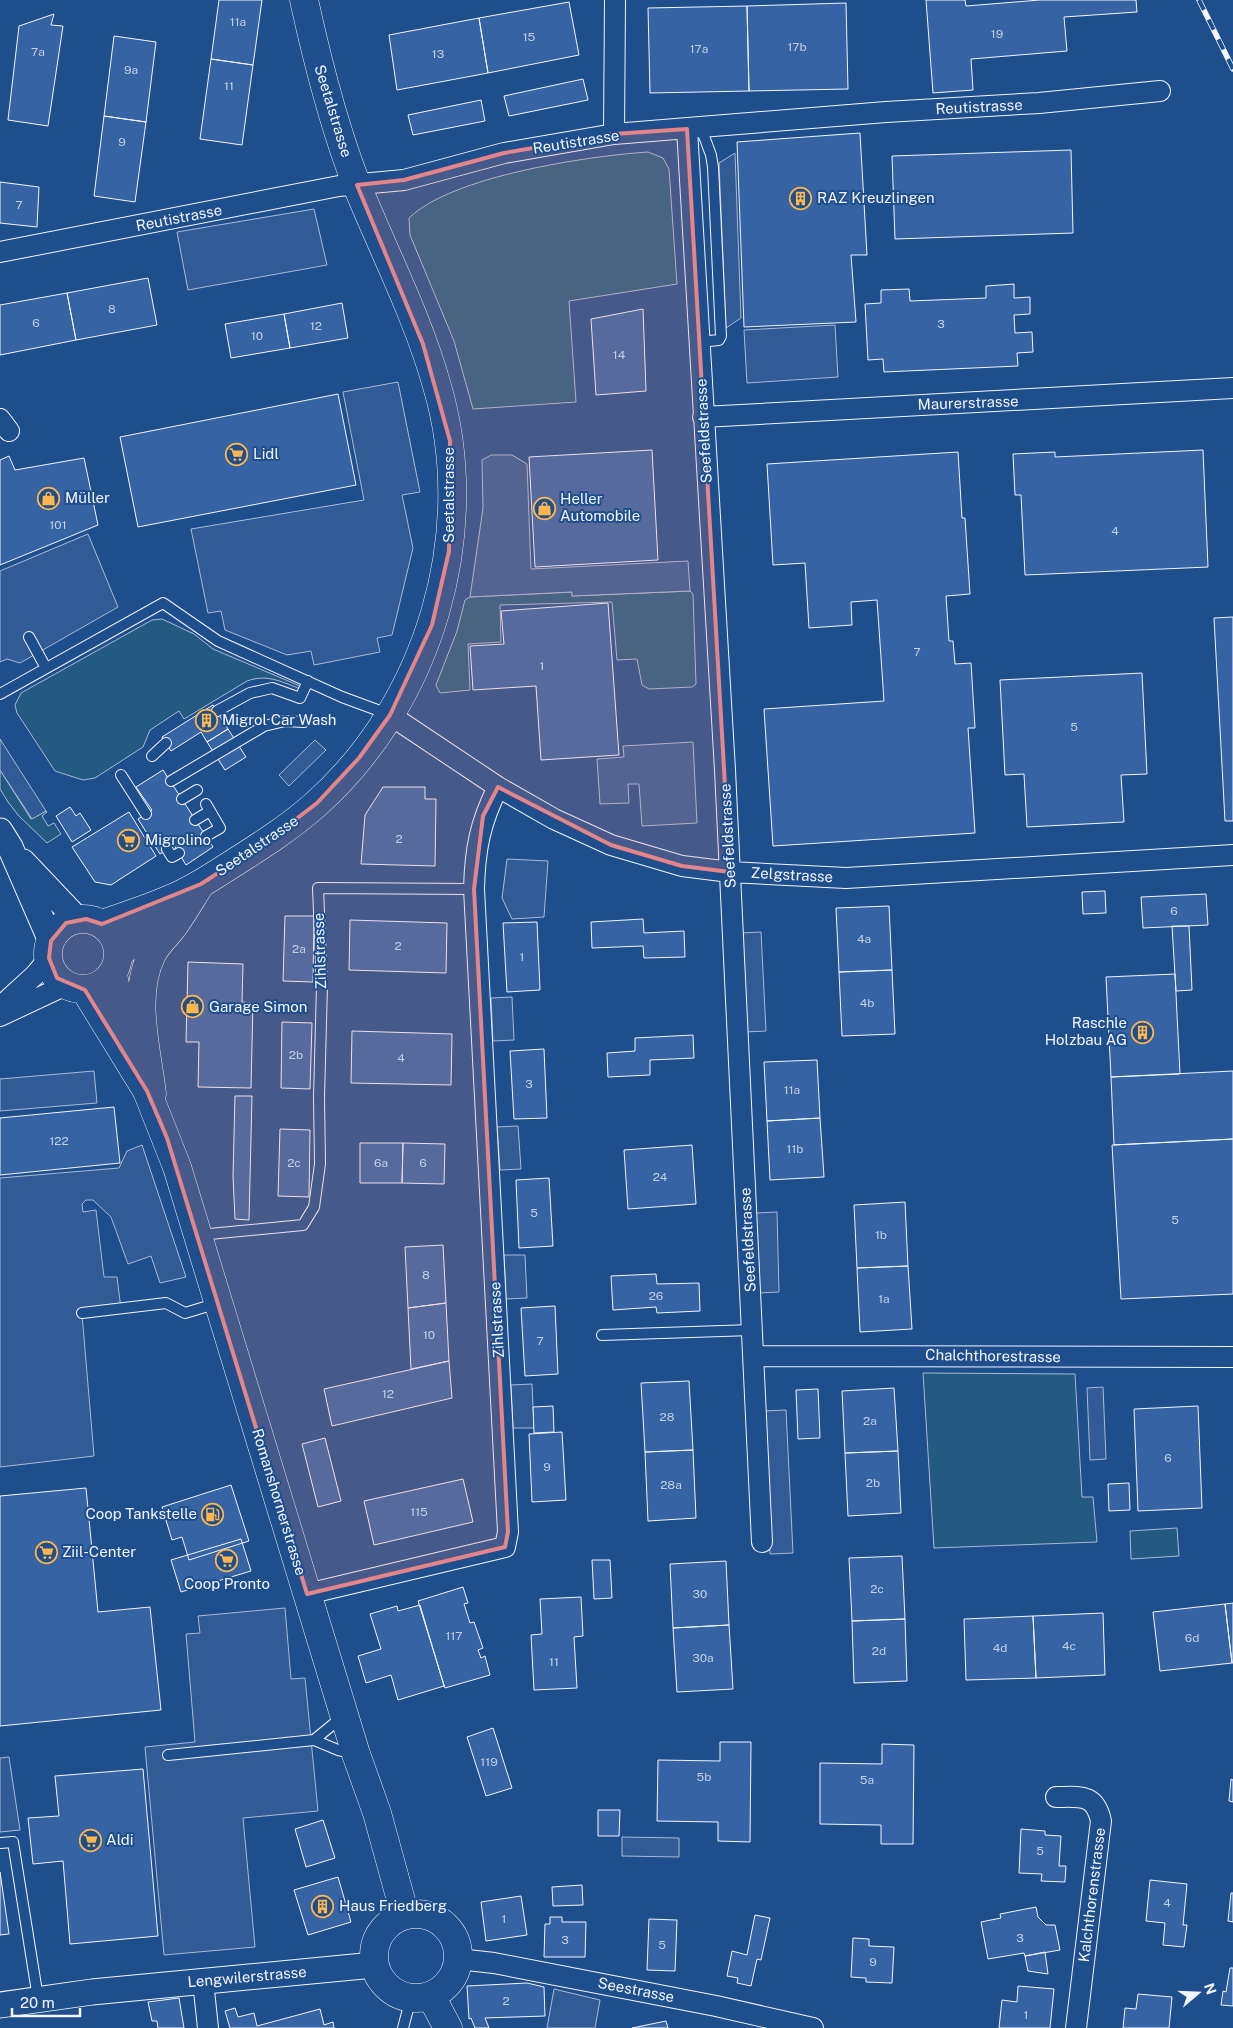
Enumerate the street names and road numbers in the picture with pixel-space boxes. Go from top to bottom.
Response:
street label: Seetalstrasse [311,63,356,159]
street label: Reutistrasse [935,96,1023,117]
street label: Reutistrasse [531,126,620,157]
street label: Reutistrasse [134,201,223,234]
street label: Seefeldstrasse [692,378,715,484]
street label: Maurerstrasse [917,392,1019,413]
street label: Seetalstrasse [440,447,457,543]
street label: Seefeldstrasse [716,783,739,889]
street label: Seetalstrasse [212,812,301,879]
street label: Zelgstrasse [750,864,834,885]
street label: Zihlstrasse [310,912,329,990]
street label: Seefeldstrasse [736,1187,759,1293]
street label: Zihlstrasse [486,1281,507,1359]
street label: Chalchthorestrasse [925,1346,1061,1365]
street label: Romanshornerstrasse [249,1426,310,1577]
street label: Kalchthorenstrasse [1075,1827,1108,1963]
street label: Lengwilerstrasse [187,1963,307,1990]
street label: Seestrasse [596,1974,676,2005]

